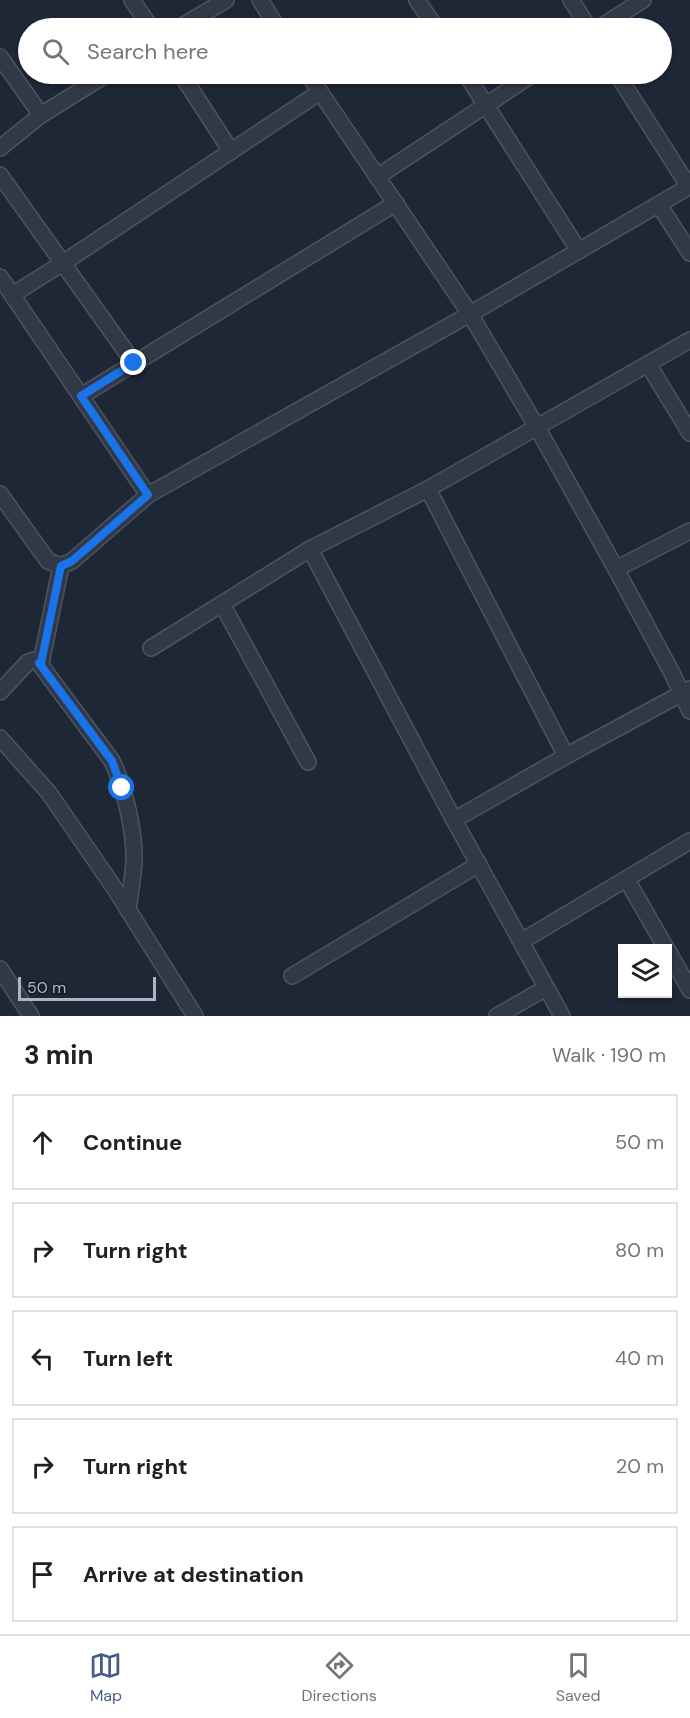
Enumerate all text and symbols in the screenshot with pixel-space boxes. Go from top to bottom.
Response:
search box [18,18,672,84]
icon: search [39,35,72,68]
text: Search here [87,37,208,66]
route end [120,349,146,375]
route start [108,774,134,800]
map controls [618,944,672,998]
button: layers [618,944,672,998]
scale bar [18,974,156,1001]
text: 50 m [27,977,66,998]
text: 3 min [24,1038,93,1072]
text: Walk · 190 m [552,1042,666,1068]
icon: ahead [26,1126,59,1159]
text: Continue [83,1128,182,1157]
text: 50 m [615,1129,664,1155]
icon: right [26,1234,59,1267]
text: Turn right [83,1236,188,1265]
text: 80 m [615,1237,664,1263]
icon: left [26,1342,59,1375]
text: Turn left [83,1344,173,1373]
text: 40 m [615,1345,664,1371]
icon: right [26,1450,59,1483]
text: Turn right [83,1452,188,1481]
text: 20 m [616,1453,664,1479]
icon: arrive [26,1558,59,1591]
text: Arrive at destination [83,1560,304,1589]
tab: Map [89,1649,122,1706]
tab: Directions [301,1649,377,1706]
tab: Saved [556,1649,601,1706]

